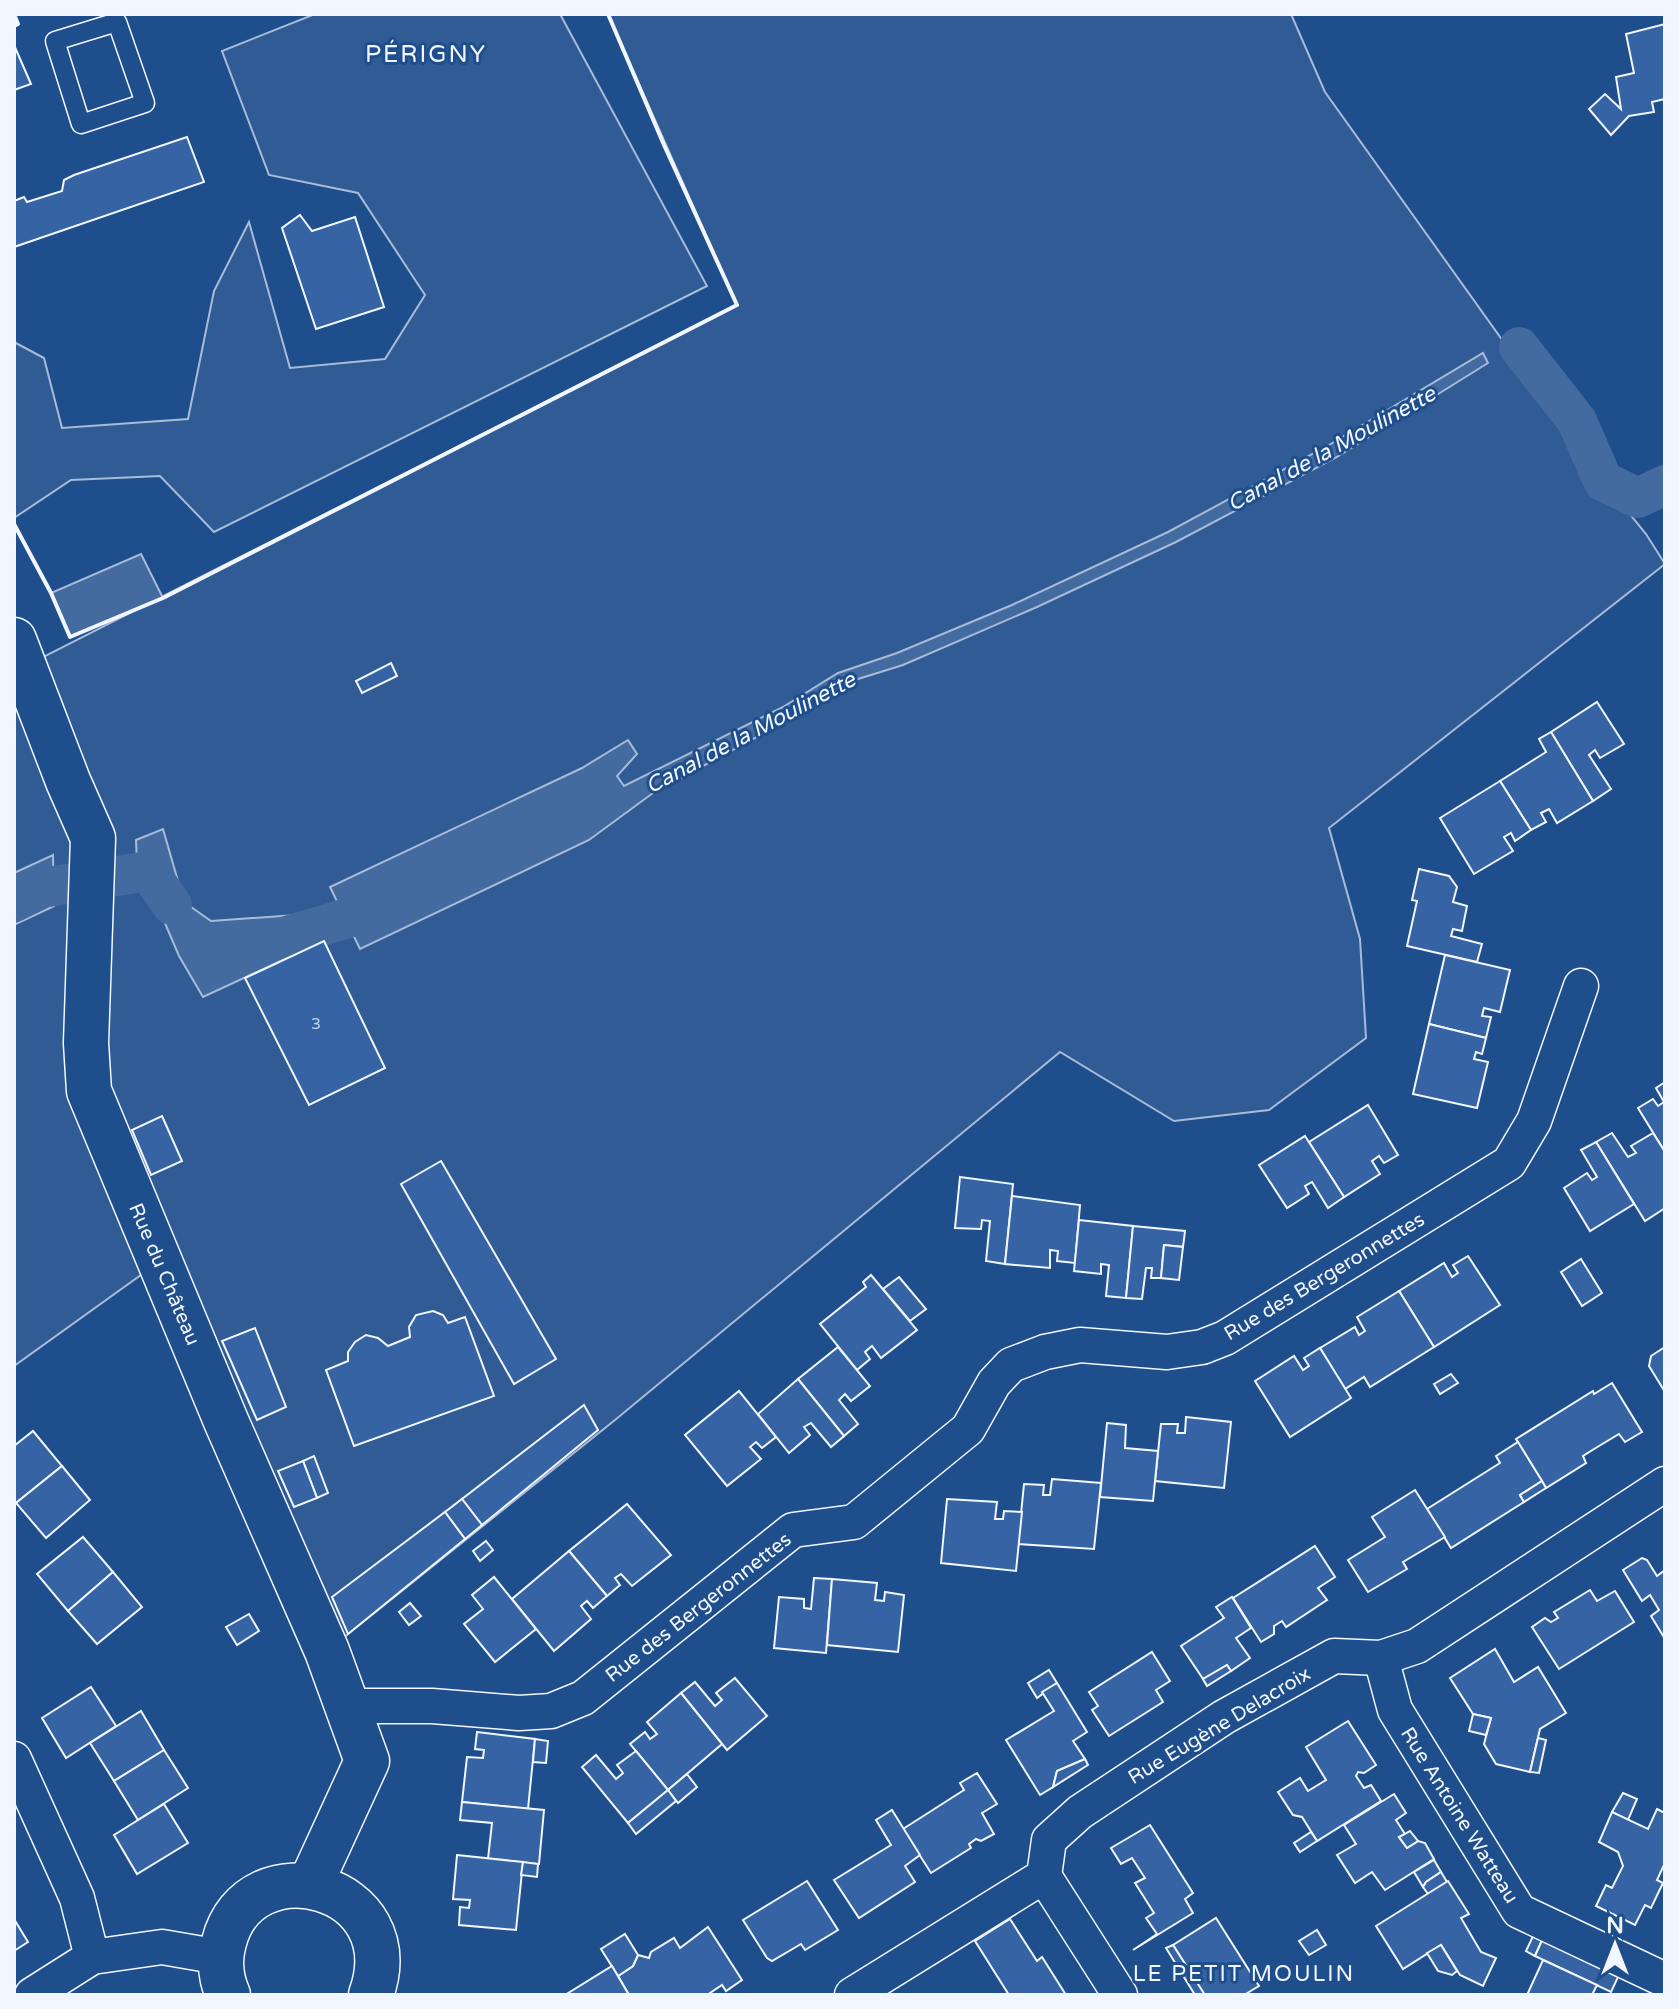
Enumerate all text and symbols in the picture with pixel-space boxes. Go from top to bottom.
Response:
district label: PÉRIGNY [365,39,487,69]
water label: Canal de la Moulinette [1223,380,1441,517]
water label: Canal de la Moulinette [641,666,861,799]
house number: 3 [311,1014,321,1034]
street label: Rue du Château [123,1200,205,1349]
street label: Rue des Bergeronnettes [1220,1208,1429,1346]
street label: Rue des Bergeronnettes [601,1528,796,1688]
street label: Rue Eugène Delacroix [1124,1662,1315,1790]
street label: Rue Antoine Watteau [1395,1723,1523,1908]
north arrow [1575,1905,1655,1985]
text: N [1606,1913,1624,1939]
district label: LE PETIT MOULIN [1133,1961,1355,1987]

